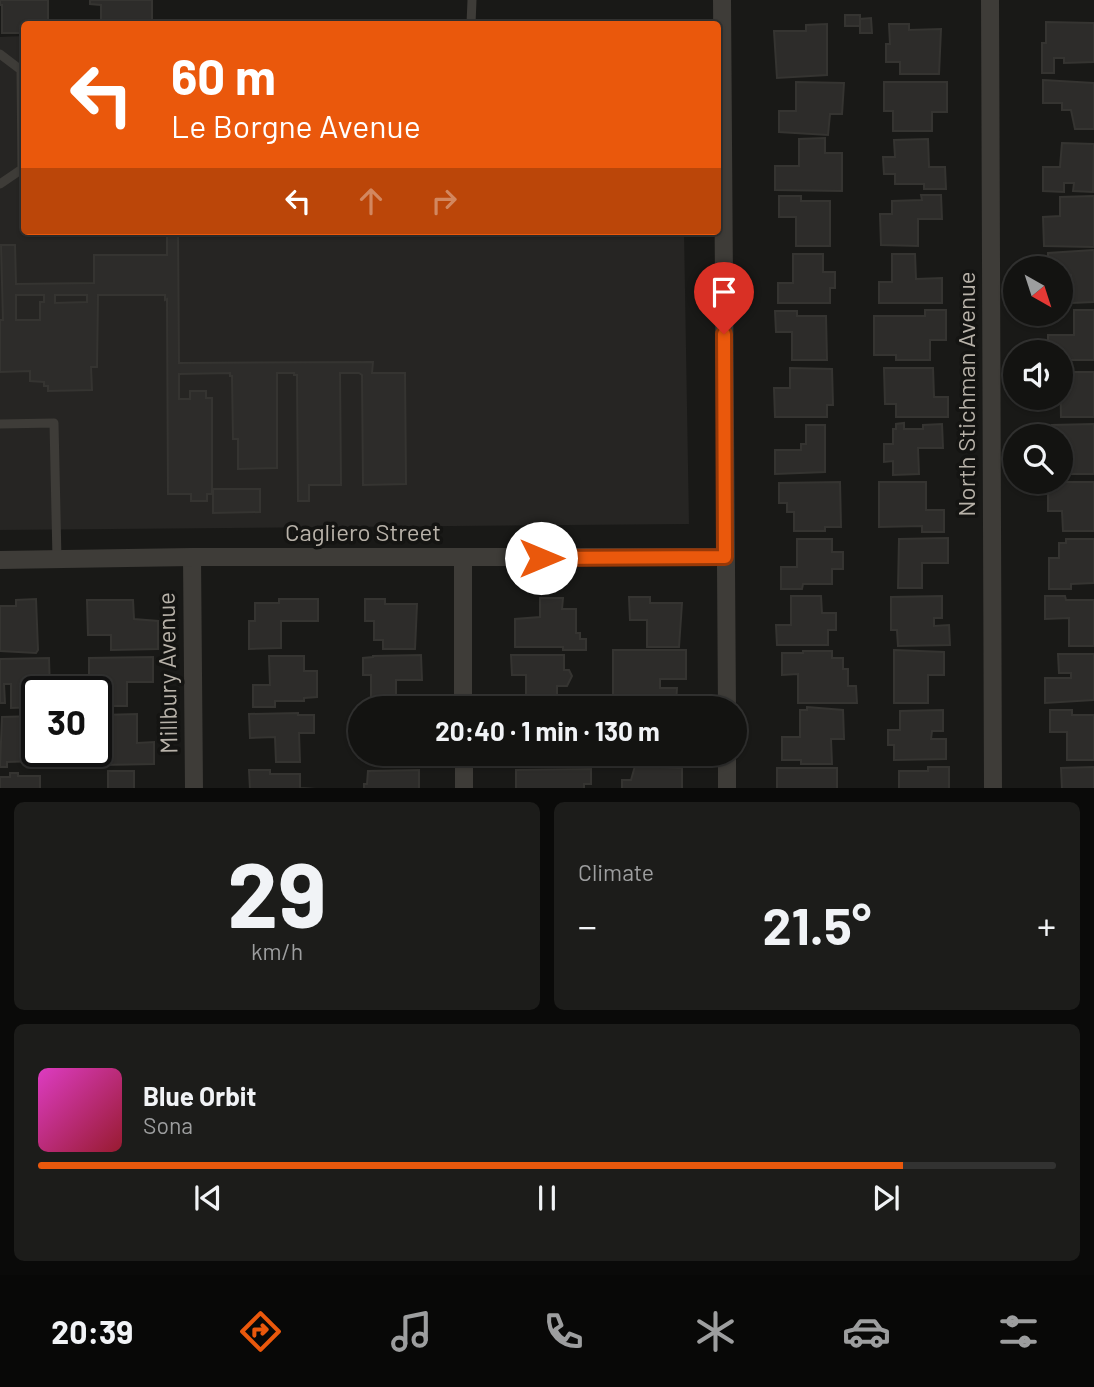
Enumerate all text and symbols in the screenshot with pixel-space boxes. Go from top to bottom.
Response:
text: 60 m [171,46,276,105]
icon: left [56,49,147,140]
text: Le Borgne Avenue [171,106,421,144]
icon: left [279,182,317,220]
icon: ahead [352,182,390,220]
icon: right [425,182,463,220]
north arrow [1003,256,1073,326]
map controls [1003,256,1073,494]
pin [694,262,754,334]
street label: North Stichman Avenue [951,271,980,517]
icon: arrive [705,273,743,311]
button: sound [1003,340,1073,410]
button: search [1003,424,1073,494]
street label: Cagliero Street [285,517,441,546]
position arrow [504,521,578,595]
street label: Millbury Avenue [151,592,182,754]
speed limit sign: 30 [21,676,112,767]
text: 20:40 · 1 min · 130 m [435,715,660,746]
text: 29 [227,837,327,946]
text: Climate [578,858,654,886]
text: 21.5° [763,893,871,955]
text: − [578,902,597,948]
text: + [1037,902,1056,948]
text: km/h [251,937,303,965]
text: Blue Orbit [143,1080,256,1111]
text: Sona [143,1111,193,1139]
icon: previous [189,1179,227,1217]
icon: pause [528,1179,566,1217]
icon: next [867,1179,905,1217]
icon: directions [236,1307,285,1356]
icon: music [387,1307,436,1356]
icon: phone [539,1307,588,1356]
icon: climate [691,1307,740,1356]
icon: car [842,1307,891,1356]
icon: filters [994,1307,1043,1356]
text: 20:39 [51,1312,133,1350]

